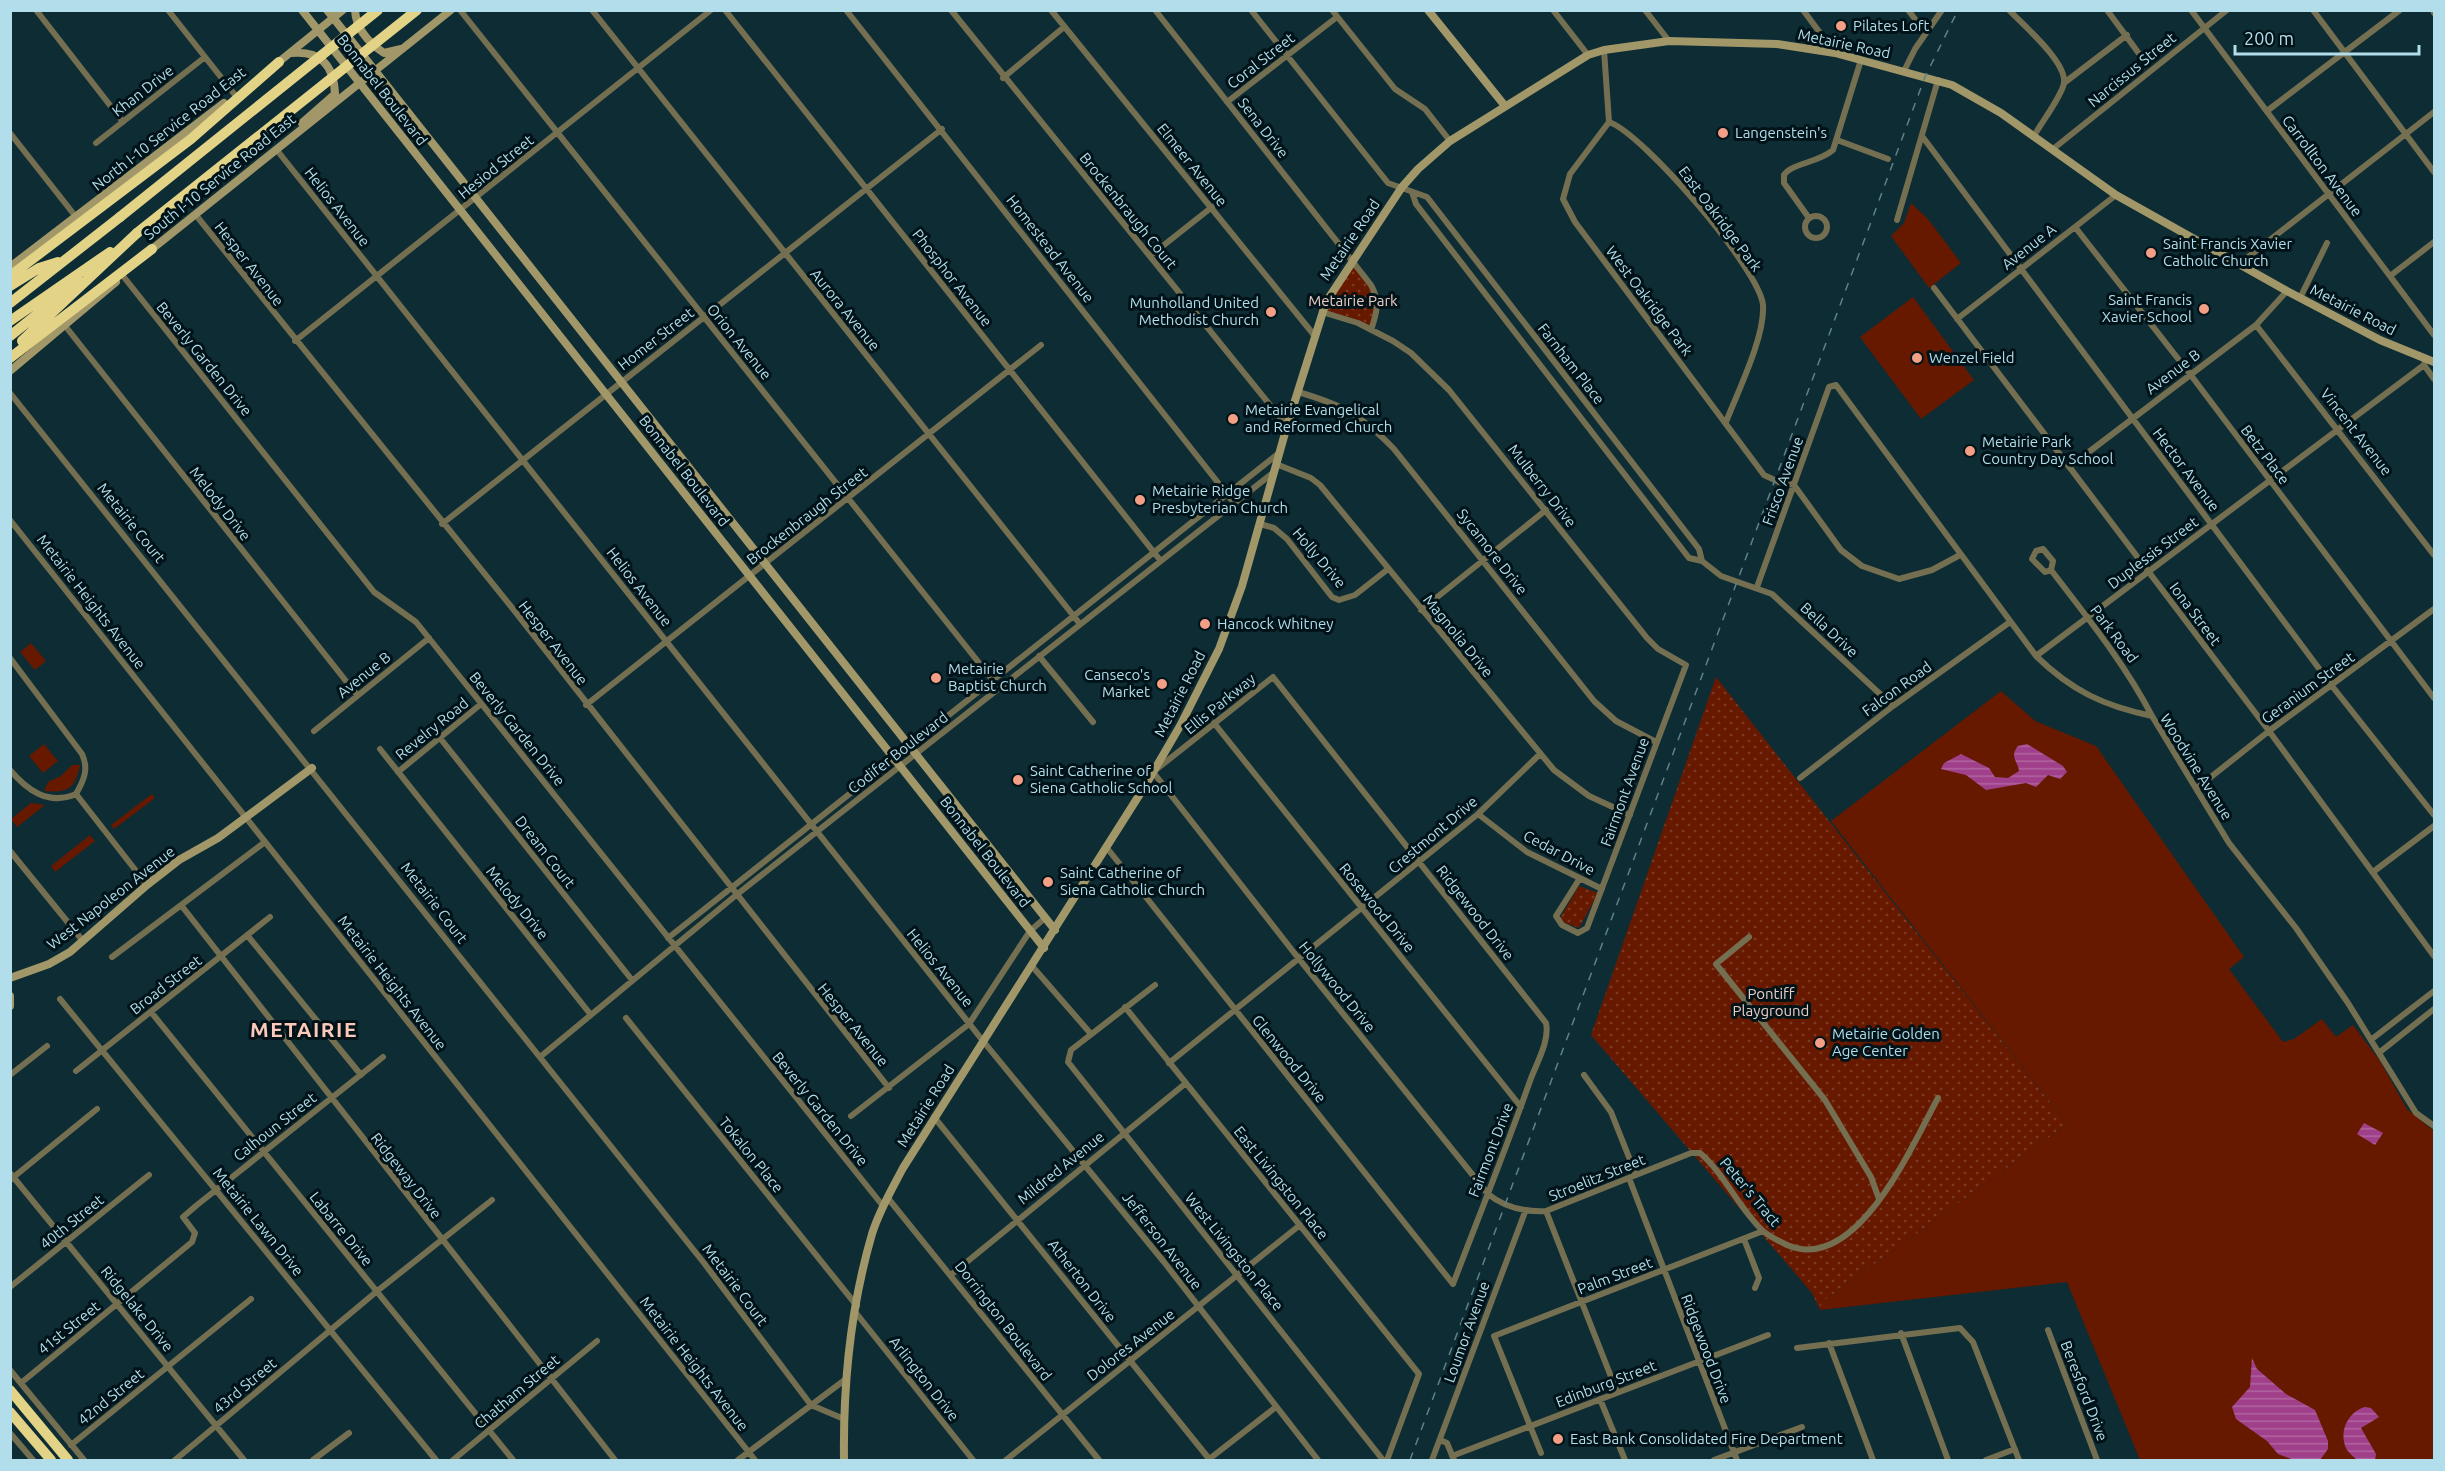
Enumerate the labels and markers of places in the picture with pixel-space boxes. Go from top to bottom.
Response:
place label: Pilates Loft [1853,17,1930,34]
marker: Pilates Loft [1834,19,1848,33]
place label: Langenstein's [1735,124,1827,141]
marker: Langenstein's [1716,126,1730,140]
place label: Saint Francis Xavier Catholic Church [2163,235,2292,269]
marker: Saint Francis Xavier Catholic Church [2144,246,2158,260]
place label: Saint Francis Xavier School [2102,291,2192,325]
place label: Munholland United Methodist Church [1130,294,1259,328]
marker: Saint Francis Xavier School [2197,302,2211,316]
marker: Munholland United Methodist Church [1264,305,1278,319]
place label: Wenzel Field [1929,349,2014,366]
marker: Wenzel Field [1910,351,1924,365]
place label: Metairie Evangelical and Reformed Church [1245,401,1392,435]
marker: Metairie Evangelical and Reformed Church [1226,412,1240,426]
place label: Metairie Park Country Day School [1982,433,2114,467]
marker: Metairie Park Country Day School [1963,444,1977,458]
place label: Metairie Ridge Presbyterian Church [1152,482,1288,516]
marker: Metairie Ridge Presbyterian Church [1133,493,1147,507]
place label: Hancock Whitney [1217,615,1333,632]
marker: Hancock Whitney [1198,617,1212,631]
place label: Metairie Baptist Church [948,660,1047,694]
place label: Canseco's Market [1084,666,1150,700]
marker: Metairie Baptist Church [929,671,943,685]
marker: Canseco's Market [1155,677,1169,691]
place label: Saint Catherine of Siena Catholic School [1030,762,1173,796]
marker: Saint Catherine of Siena Catholic School [1011,773,1025,787]
place label: Saint Catherine of Siena Catholic Church [1060,864,1205,898]
marker: Saint Catherine of Siena Catholic Church [1041,875,1055,889]
place label: Metairie Golden Age Center [1832,1025,1940,1059]
marker: Metairie Golden Age Center [1813,1036,1827,1050]
place label: East Bank Consolidated Fire Department [1570,1430,1843,1447]
marker: East Bank Consolidated Fire Department [1551,1432,1565,1446]

